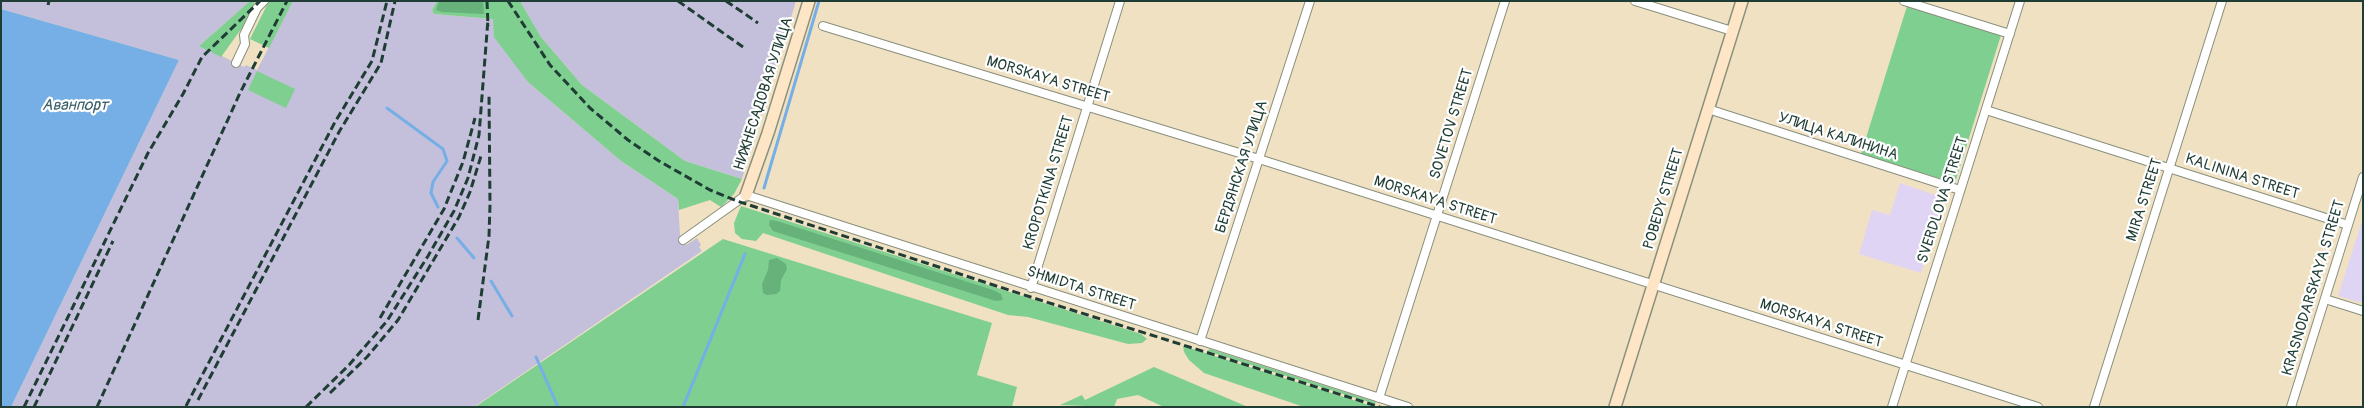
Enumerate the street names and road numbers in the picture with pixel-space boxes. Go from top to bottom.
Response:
street label: НИЖНЕСАДОВАЯ УЛИЦА [731,15,797,173]
street label: MORSKAYA STREET [984,53,1112,107]
street label: SOVETOV STREET [1427,66,1477,182]
street label: БЕРДЯНСКАЯ УЛИЦА [1212,98,1272,236]
street label: УЛИЦА КАЛИНИНА [1776,109,1900,165]
street label: KROPOTKINA STREET [1020,114,1078,252]
street label: SVERDLOVA STREET [1914,134,1972,266]
street label: POBEDY STREET [1640,146,1688,252]
street label: KALININA STREET [2183,150,2301,204]
street label: MIRA STREET [2123,156,2167,244]
street label: MORSKAYA STREET [1371,173,1499,229]
street label: KRASNODARSKAYA STREET [2279,198,2349,378]
street label: SHMIDTA STREET [1024,263,1138,315]
street label: MORSKAYA STREET [1757,296,1885,352]

